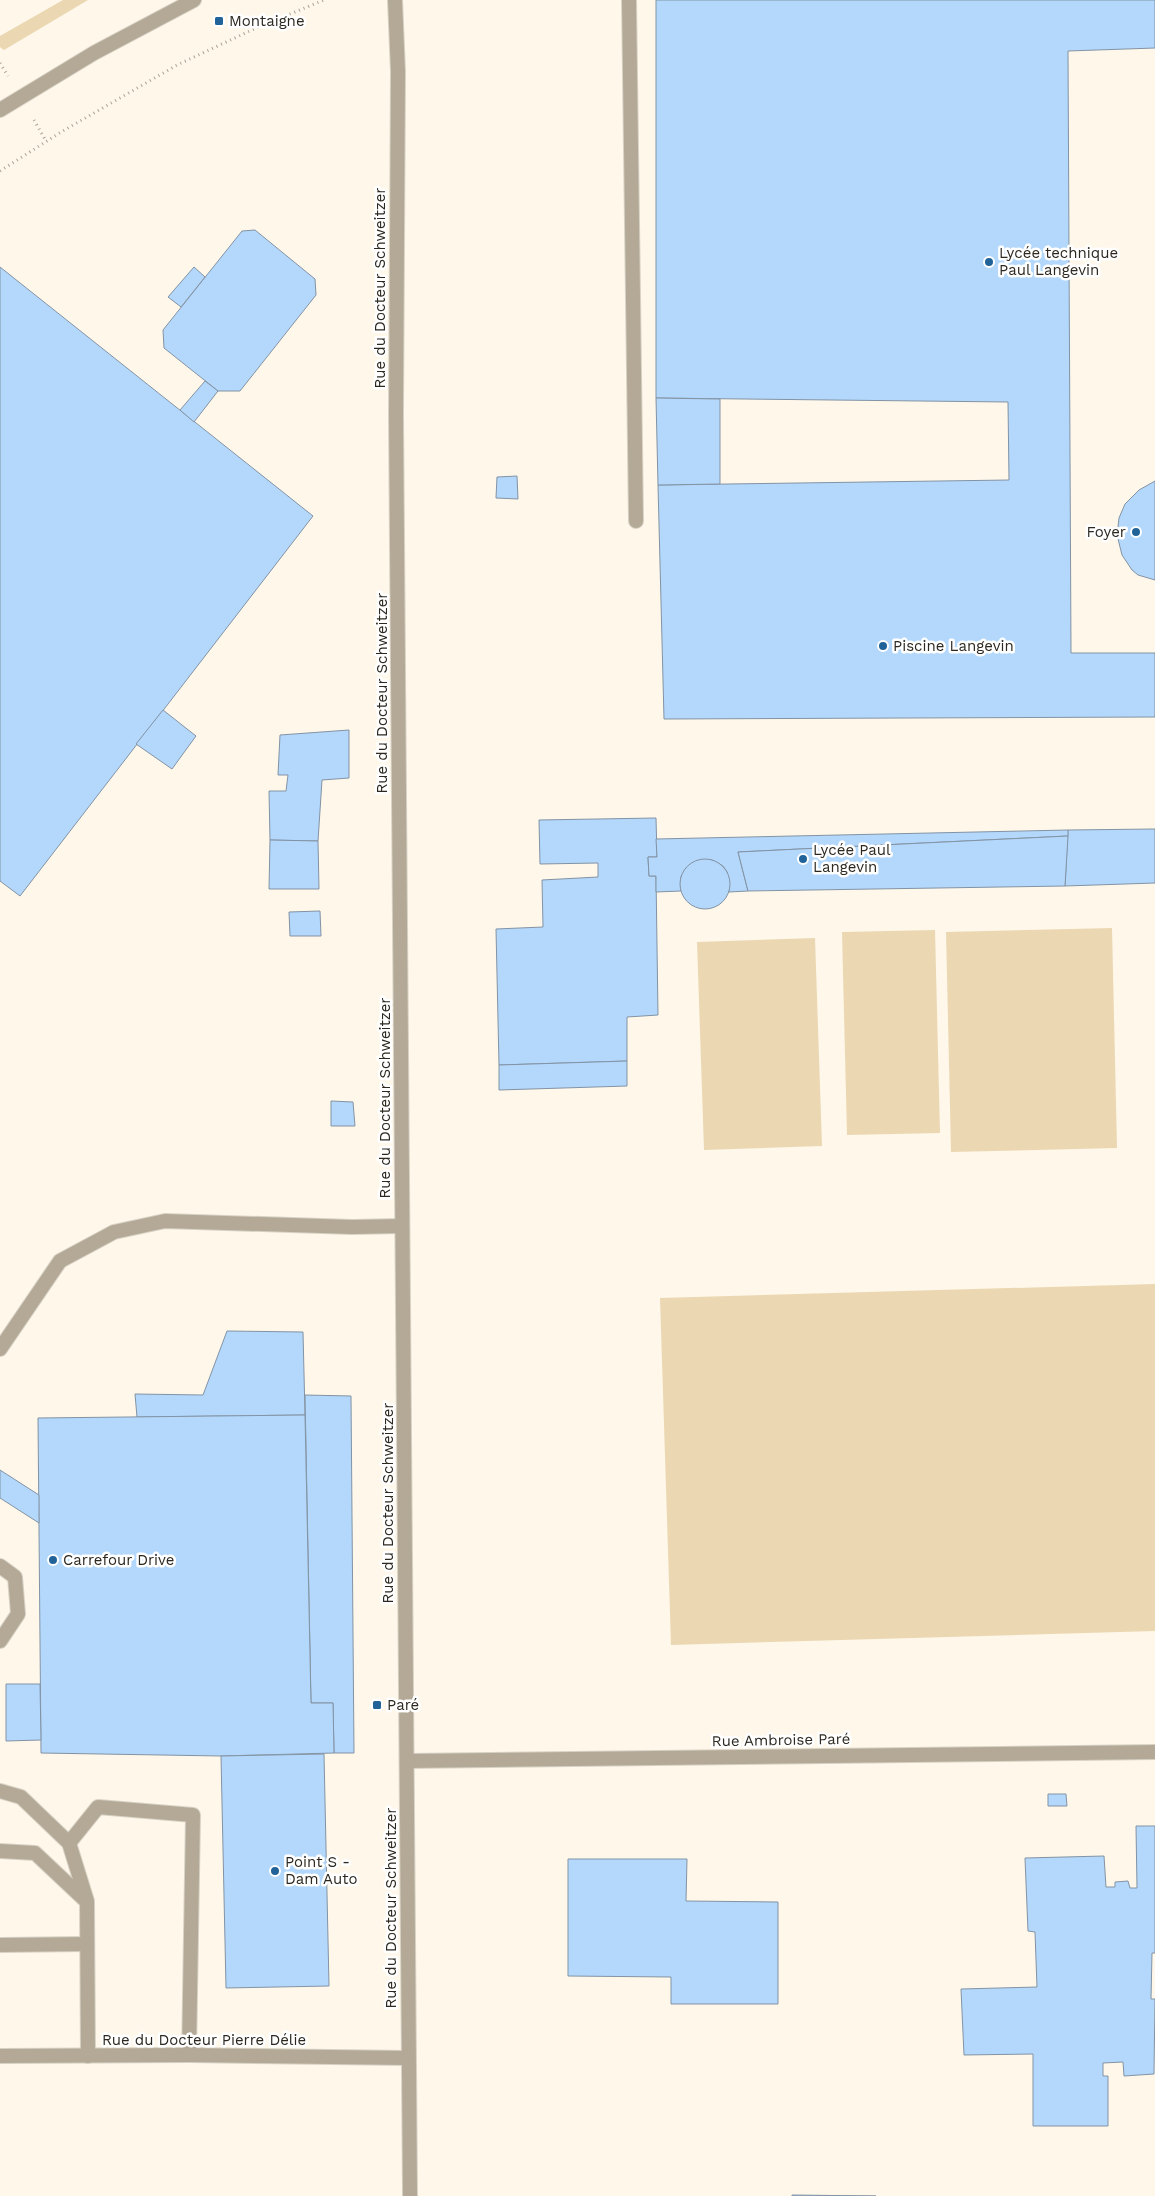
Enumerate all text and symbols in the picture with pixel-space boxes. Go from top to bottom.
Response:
place label: Montaigne [229,12,305,30]
marker: Montaigne [213,15,225,27]
street label: Rue du Docteur Schweitzer [371,188,389,389]
place label: Lycée technique Paul Langevin [999,244,1118,279]
marker: Lycée technique Paul Langevin [983,256,995,268]
place label: Foyer [1086,523,1126,541]
marker: Foyer [1130,526,1142,538]
street label: Rue du Docteur Schweitzer [373,593,391,794]
place label: Piscine Langevin [893,637,1014,655]
marker: Piscine Langevin [877,640,889,652]
place label: Lycée Paul Langevin [813,841,891,876]
marker: Lycée Paul Langevin [797,853,809,865]
street label: Rue du Docteur Schweitzer [376,998,394,1199]
street label: Rue du Docteur Schweitzer [379,1403,397,1604]
place label: Carrefour Drive [63,1551,175,1569]
marker: Carrefour Drive [47,1554,59,1566]
place label: Paré [387,1696,419,1714]
marker: Paré [371,1699,383,1711]
street label: Rue Ambroise Paré [712,1730,850,1750]
street label: Rue du Docteur Schweitzer [382,1808,400,2009]
place label: Point S - Dam Auto [285,1853,357,1888]
marker: Point S - Dam Auto [269,1865,281,1877]
street label: Rue du Docteur Pierre Délie [102,2031,306,2049]

